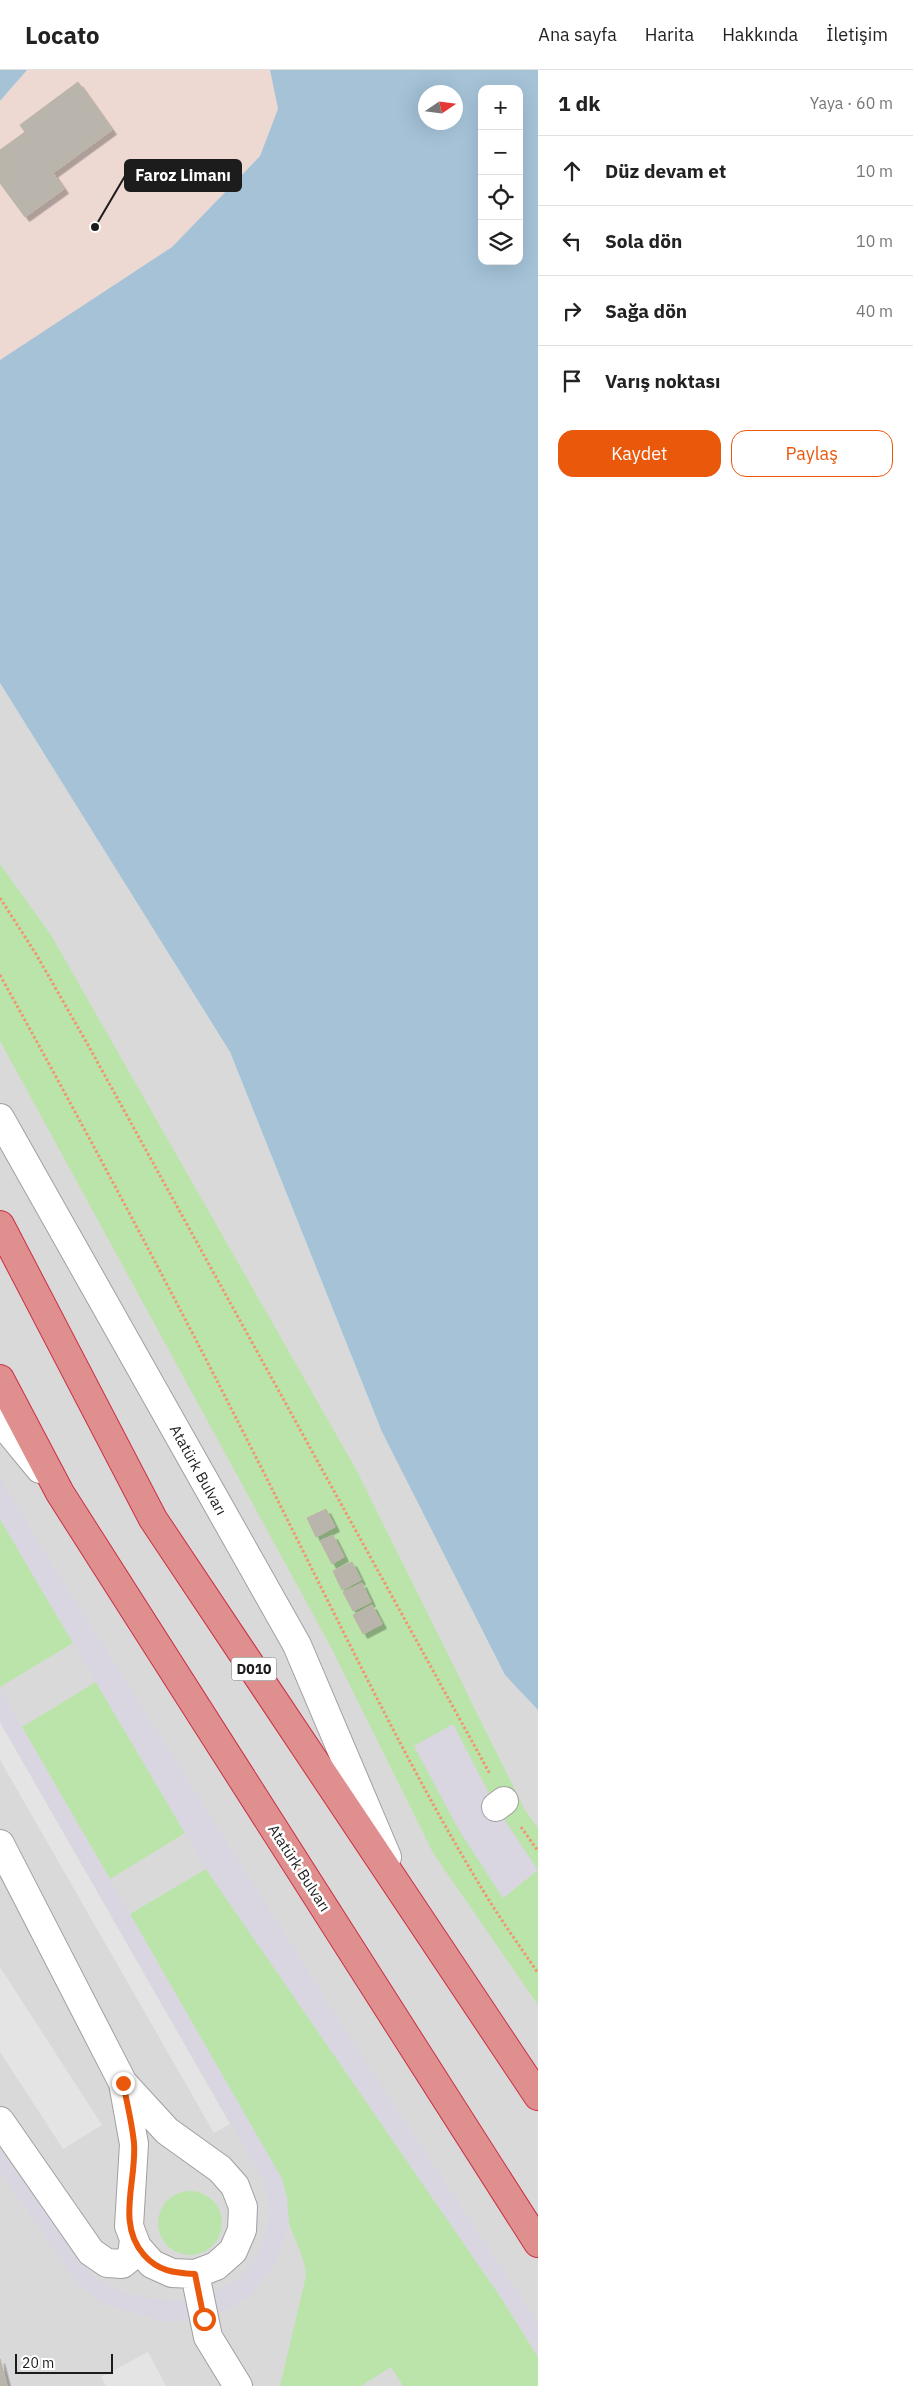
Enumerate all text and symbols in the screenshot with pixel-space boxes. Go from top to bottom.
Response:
text: Locato [25,19,100,51]
text: Ana sayfa [538,23,617,46]
text: Harita [645,23,694,46]
text: Hakkında [722,23,798,46]
text: İletişim [826,23,888,46]
north arrow [418,85,463,130]
map controls [478,85,523,265]
button: + [478,85,523,130]
text: 1 dk [558,89,600,117]
text: Yaya · 60 m [810,93,893,113]
button: − [478,130,523,175]
icon: ahead [558,157,586,185]
text: Düz devam et [605,159,726,183]
callout: Faroz Limanı [125,160,241,191]
text: 10 m [856,161,893,181]
text: Faroz Limanı [135,165,231,185]
button: locate [478,175,523,220]
button: layers [478,220,523,265]
icon: left [558,227,586,255]
text: Sola dön [605,229,682,253]
text: 10 m [856,231,893,251]
icon: right [558,297,586,325]
text: Sağa dön [605,299,687,323]
text: 40 m [856,301,893,321]
icon: arrive [558,367,586,395]
text: Varış noktası [605,369,720,393]
button: Kaydet [558,430,721,477]
button: Paylaş [731,430,893,477]
street label: Atatürk Bulvarı [166,1421,231,1518]
road number: D010 [232,1658,276,1680]
street label: Atatürk Bulvarı [264,1820,335,1915]
route end [112,2072,135,2095]
route start [193,2308,216,2331]
scale bar [15,2351,112,2374]
text: 20 m [22,2354,54,2372]

